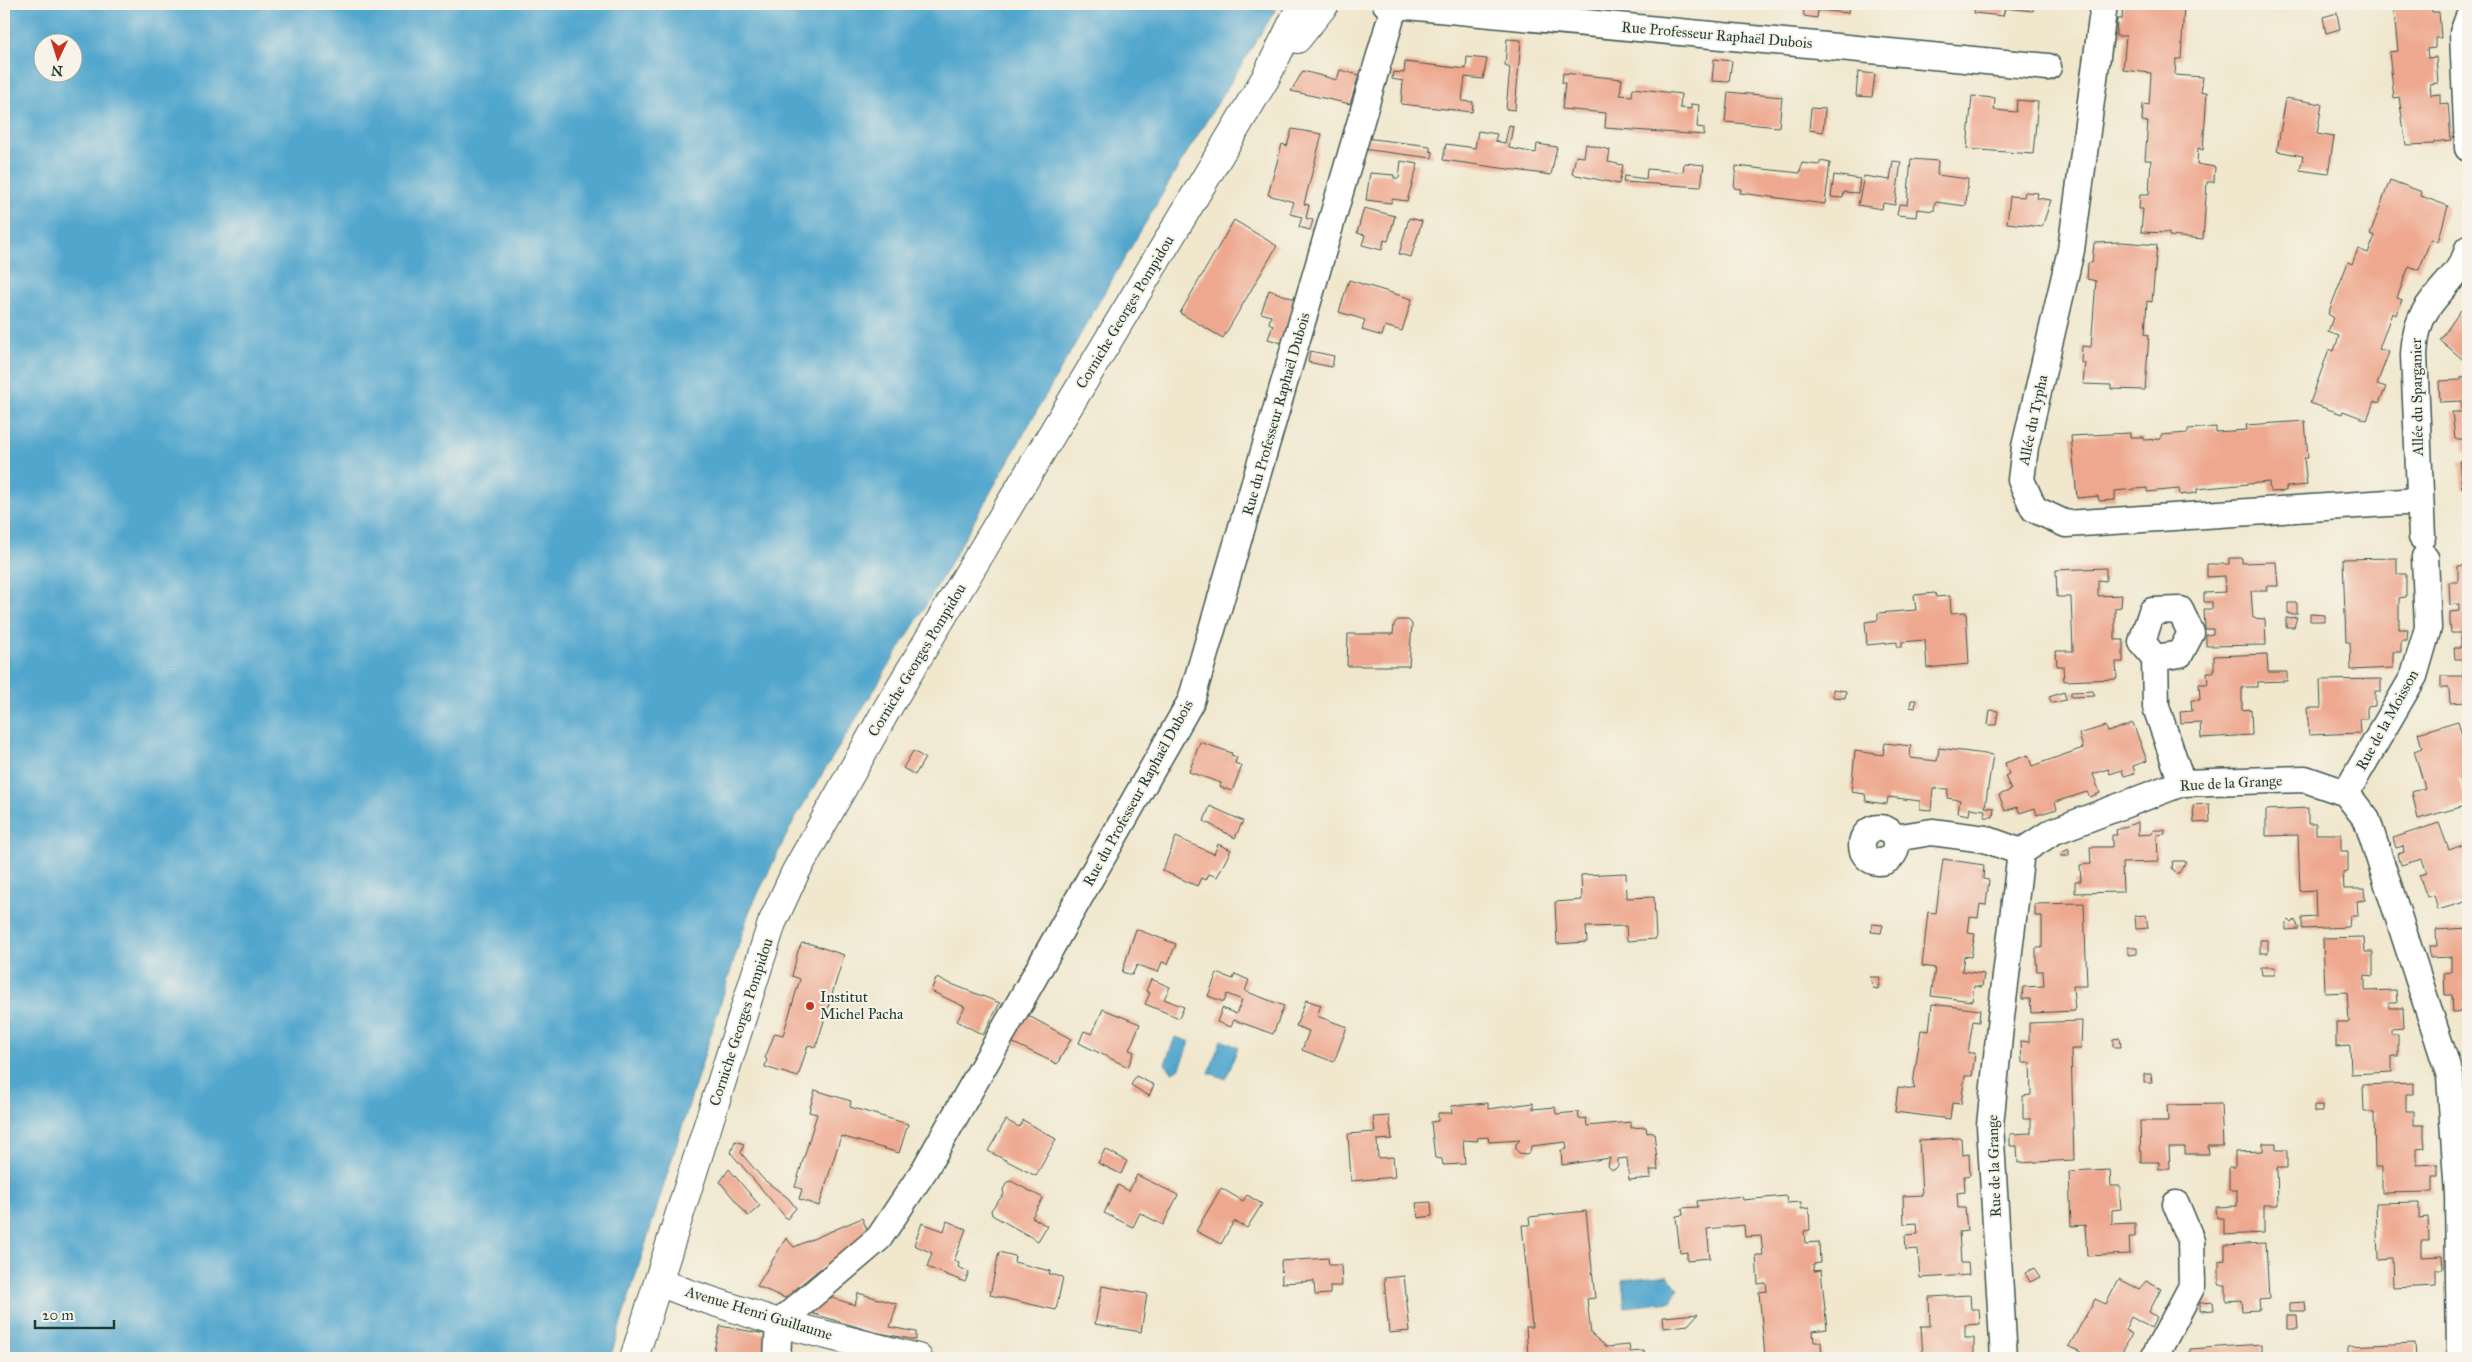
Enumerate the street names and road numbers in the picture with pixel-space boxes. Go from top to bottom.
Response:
street label: Rue Professeur Raphaël Dubois [1621,18,1813,52]
street label: Corniche Georges Pompidou [1072,232,1178,392]
street label: Rue du Professeur Raphaël Dubois [1238,310,1314,518]
street label: Allée du Sparganier [2407,337,2427,457]
street label: Allée du Typha [2014,372,2052,468]
street label: Corniche Georges Pompidou [864,580,970,740]
street label: Rue de la Moisson [2352,667,2422,773]
street label: Rue du Professeur Raphaël Dubois [1079,697,1197,889]
street label: Rue de la Grange [2179,771,2283,795]
street label: Corniche Georges Pompidou [705,936,777,1108]
street label: Rue de la Grange [1983,1114,2005,1218]
street label: Avenue Henri Guillaume [682,1282,835,1344]

